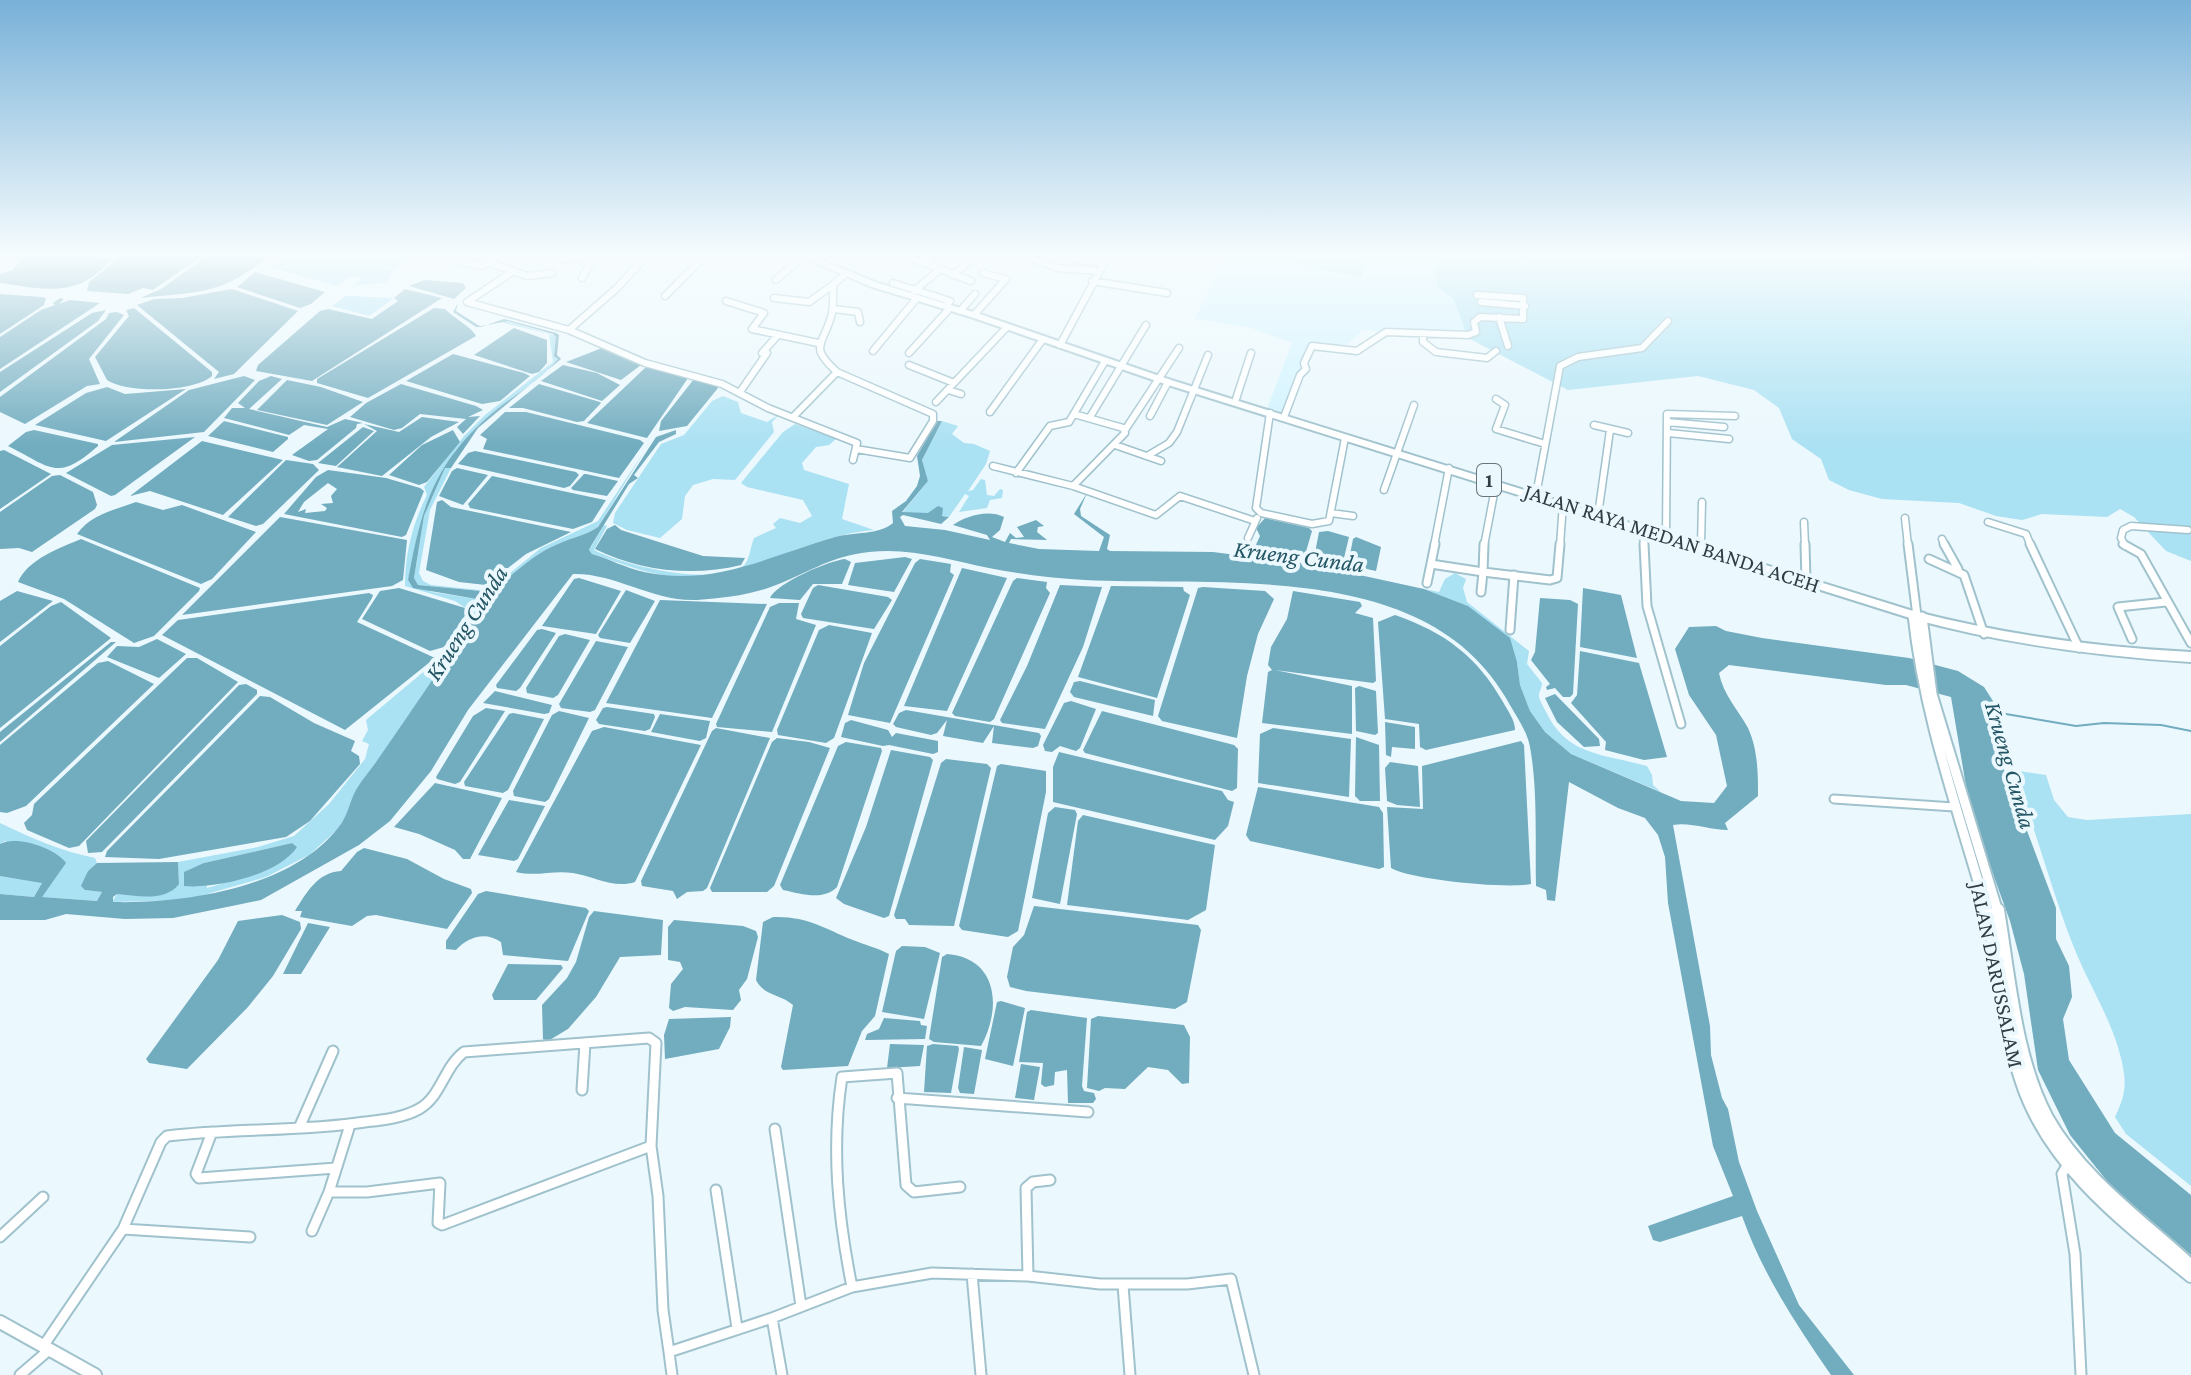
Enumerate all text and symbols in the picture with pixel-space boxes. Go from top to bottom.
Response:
road number: 1 [1477,464,1501,496]
street label: JALAN RAYA MEDAN BANDA ACEH [1519,478,1823,598]
water label: Krueng Cunda [1232,535,1366,577]
water label: Krueng Cunda [419,561,513,685]
water label: Krueng Cunda [1980,698,2042,832]
street label: JALAN DARUSSALAM [1965,878,2029,1070]

